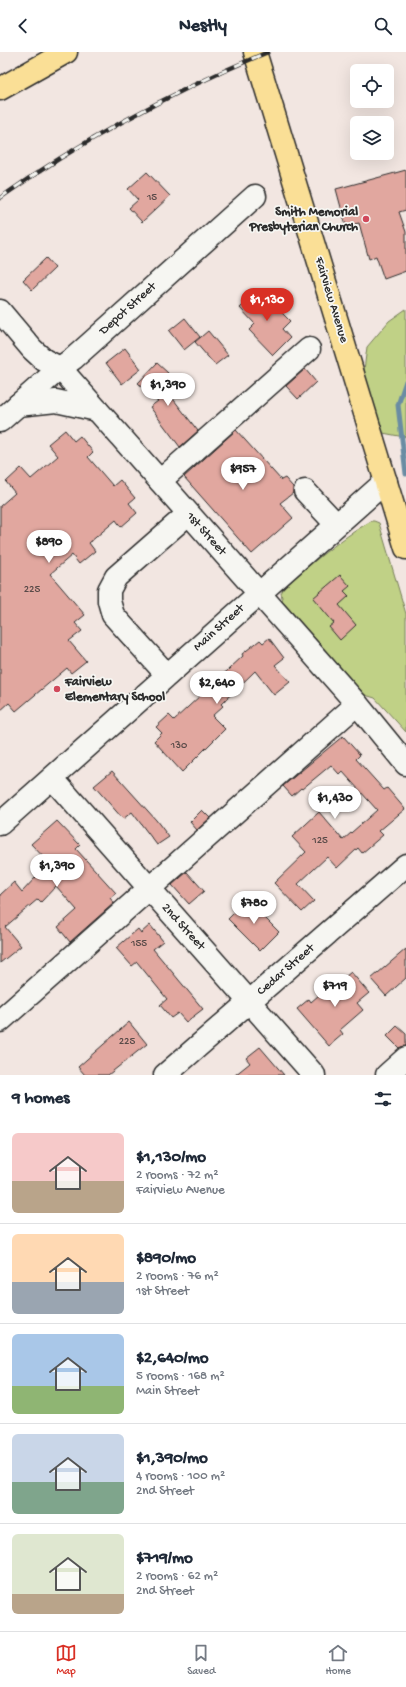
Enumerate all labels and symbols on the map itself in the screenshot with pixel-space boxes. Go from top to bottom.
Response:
house number: 15 [146,192,157,204]
place label: Smith Memorial Presbyterian Church [248,205,358,235]
marker: Smith Memorial Presbyterian Church [361,214,371,224]
street label: Fairview Avenue [311,254,351,345]
street label: Depot Street [96,278,161,339]
pin: $1,130 [234,288,300,322]
pin: $1,390 [135,373,201,407]
pin: $957 [219,457,267,491]
street label: 1st Street [182,509,230,560]
pin: $890 [25,530,73,564]
house number: 225 [24,584,40,596]
street label: Main Street [191,600,249,655]
pin: $2,640 [184,671,250,705]
place label: Fairview Elementary School [64,675,165,705]
marker: Fairview Elementary School [52,684,62,694]
house number: 130 [170,740,187,752]
pin: $1,430 [302,786,368,820]
house number: 125 [311,835,328,847]
pin: $1,390 [24,854,90,888]
pin: $780 [230,891,278,925]
street label: 2nd Street [158,900,209,955]
house number: 155 [130,938,147,950]
street label: Cedar Street [254,940,319,999]
pin: $719 [311,974,359,1008]
house number: 225 [119,1036,135,1048]

